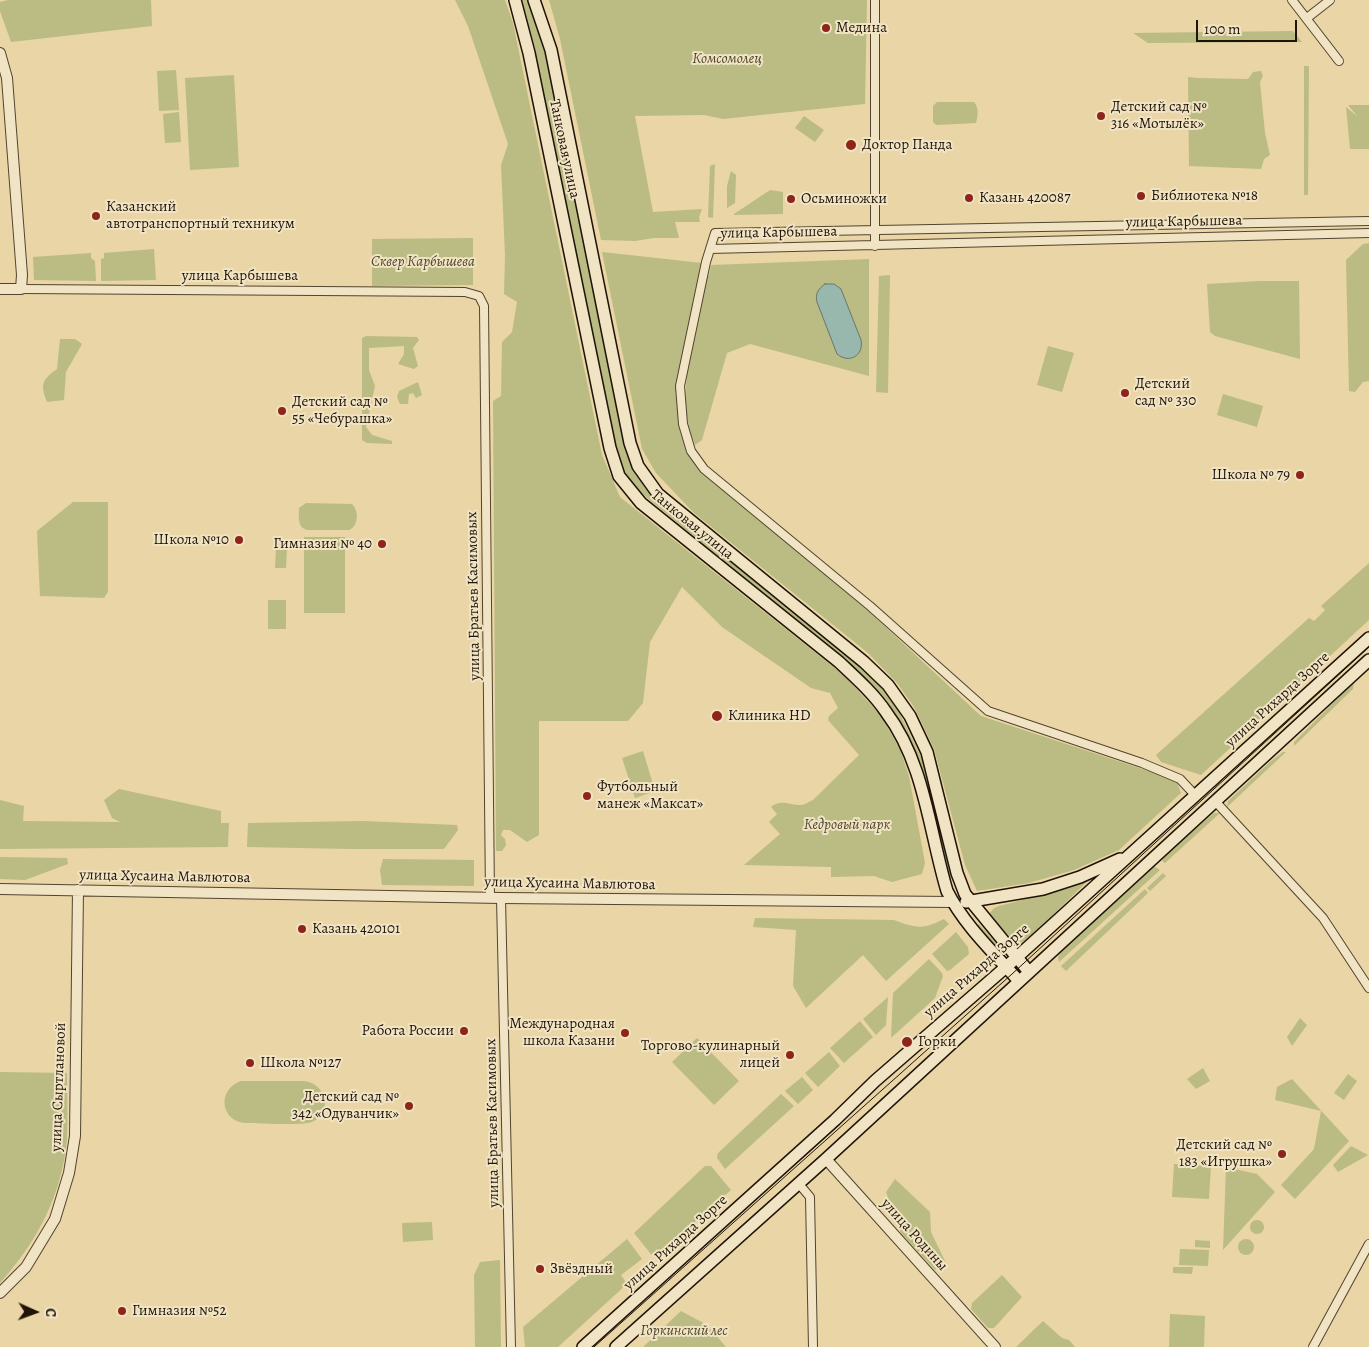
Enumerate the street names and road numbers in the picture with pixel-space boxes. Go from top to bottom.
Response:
street label: Танковая улица [545,98,583,200]
street label: улица Карбышева [1126,212,1242,232]
street label: улица Карбышева [721,223,837,243]
street label: улица Карбышева [182,267,298,285]
street label: Танковая улица [647,486,737,564]
street label: улица Братьев Касимовых [464,511,484,681]
street label: улица Рихарда Зорге [1222,649,1334,751]
street label: улица Хусаина Мавлютова [79,867,251,887]
street label: улица Хусаина Мавлютова [484,874,656,894]
street label: улица Рихарда Зорге [921,920,1033,1022]
street label: улица Сыртлановой [48,1022,70,1152]
street label: улица Братьев Касимовых [483,1038,503,1208]
street label: улица Рихарда Зорге [620,1192,732,1294]
street label: улица Родины [877,1195,951,1275]

